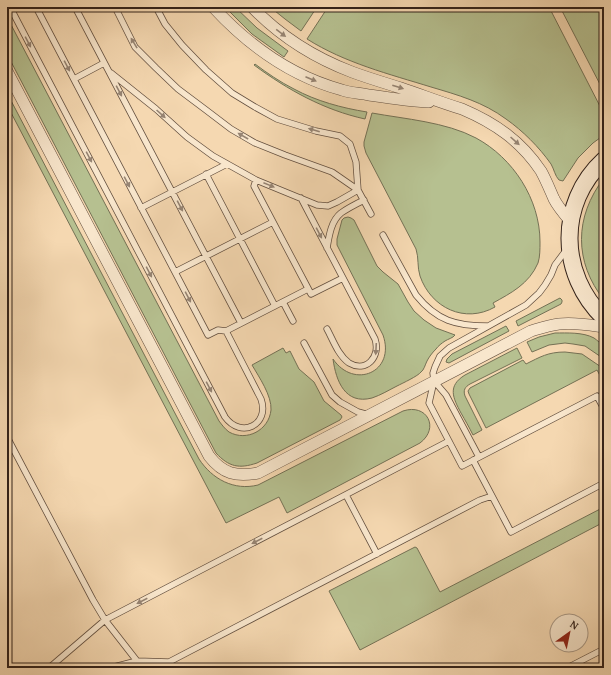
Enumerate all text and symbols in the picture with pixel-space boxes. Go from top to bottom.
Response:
one-way arrow [276,28,287,37]
one-way arrow [25,36,32,47]
one-way arrow [130,38,138,48]
one-way arrow [64,61,70,72]
one-way arrow [306,77,318,83]
one-way arrow [393,84,405,90]
one-way arrow [116,85,122,97]
one-way arrow [156,110,166,119]
one-way arrow [307,127,319,133]
one-way arrow [237,132,249,139]
one-way arrow [510,136,521,145]
one-way arrow [85,151,92,162]
one-way arrow [124,176,131,187]
one-way arrow [264,182,275,188]
one-way arrow [176,200,183,212]
one-way arrow [316,227,322,239]
one-way arrow [146,266,152,278]
one-way arrow [185,291,191,302]
one-way arrow [372,343,379,355]
one-way arrow [206,381,213,393]
one-way arrow [251,538,263,544]
one-way arrow [136,598,148,604]
north arrow [549,613,589,653]
text: N [567,616,582,634]

